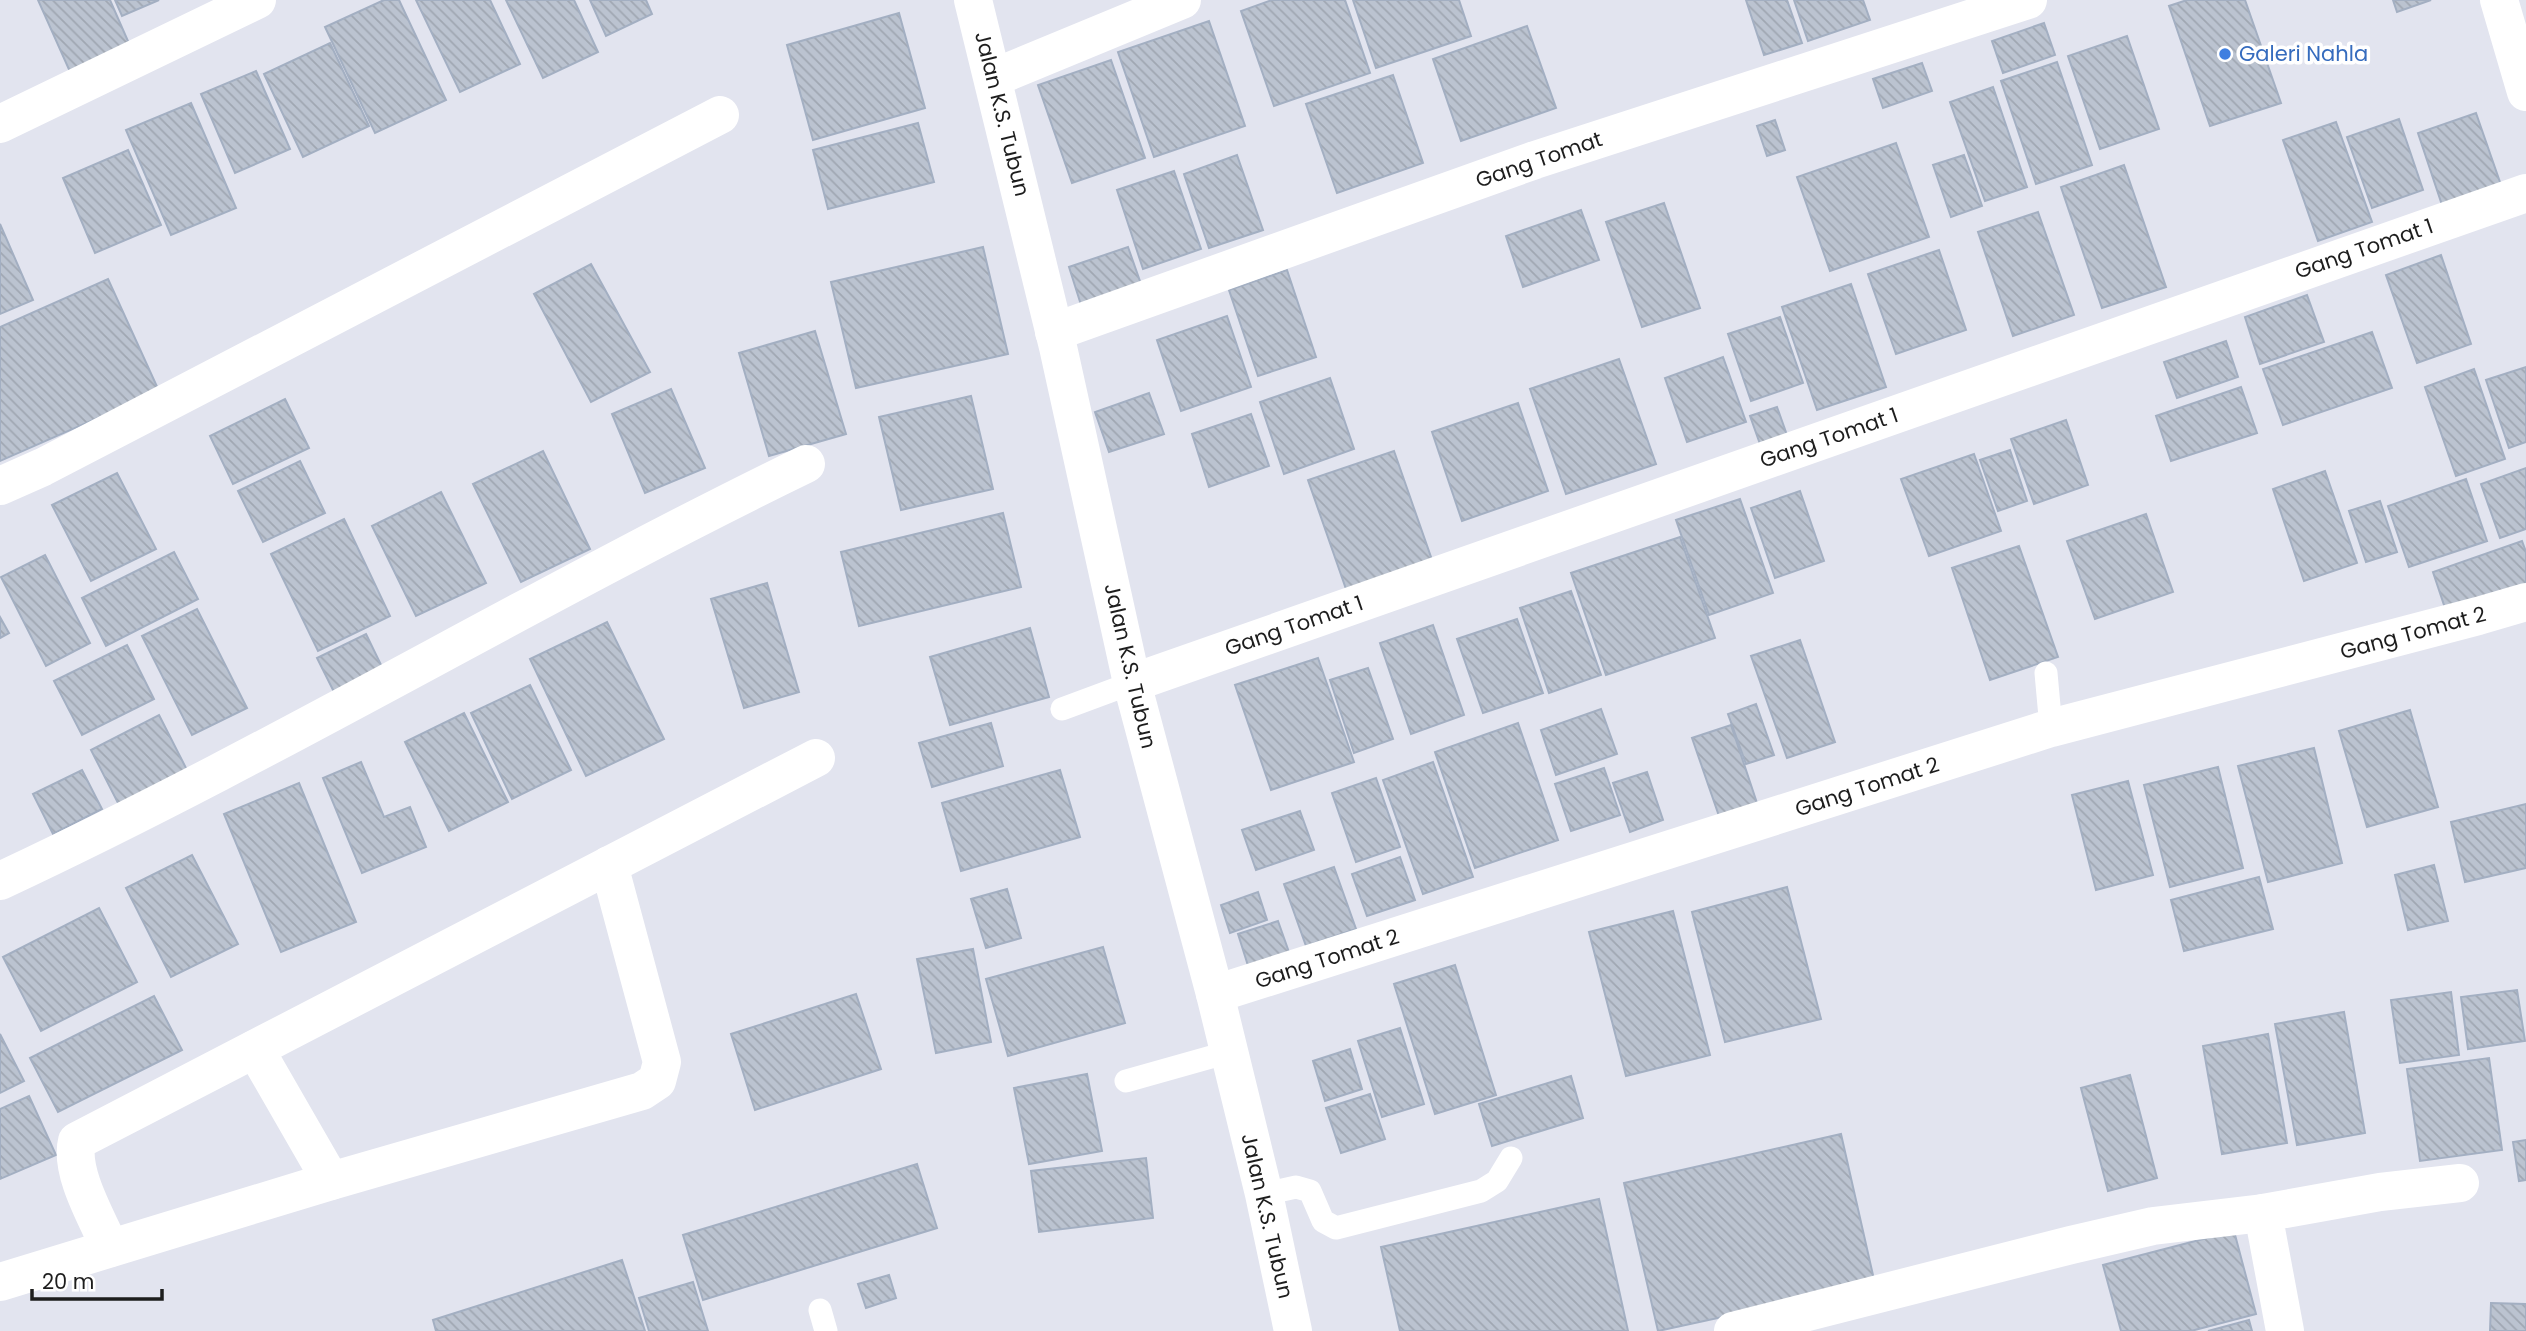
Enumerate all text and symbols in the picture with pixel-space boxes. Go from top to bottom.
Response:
street label: Jalan K.S. Tubun [968,28,1037,199]
place label: Galeri Nahla [2239,39,2368,68]
marker: Galeri Nahla [2217,46,2233,62]
street label: Gang Tomat [1472,124,1606,195]
street label: Gang Tomat 1 [2291,211,2437,286]
street label: Gang Tomat 1 [1756,400,1902,475]
street label: Jalan K.S. Tubun [1097,580,1164,751]
street label: Gang Tomat 1 [1221,588,1367,663]
street label: Gang Tomat 2 [2337,599,2489,666]
street label: Gang Tomat 2 [1791,750,1943,823]
street label: Gang Tomat 2 [1251,922,1403,995]
street label: Jalan K.S. Tubun [1234,1130,1301,1301]
scale bar [32,1258,161,1302]
text: 20 m [42,1267,95,1296]

